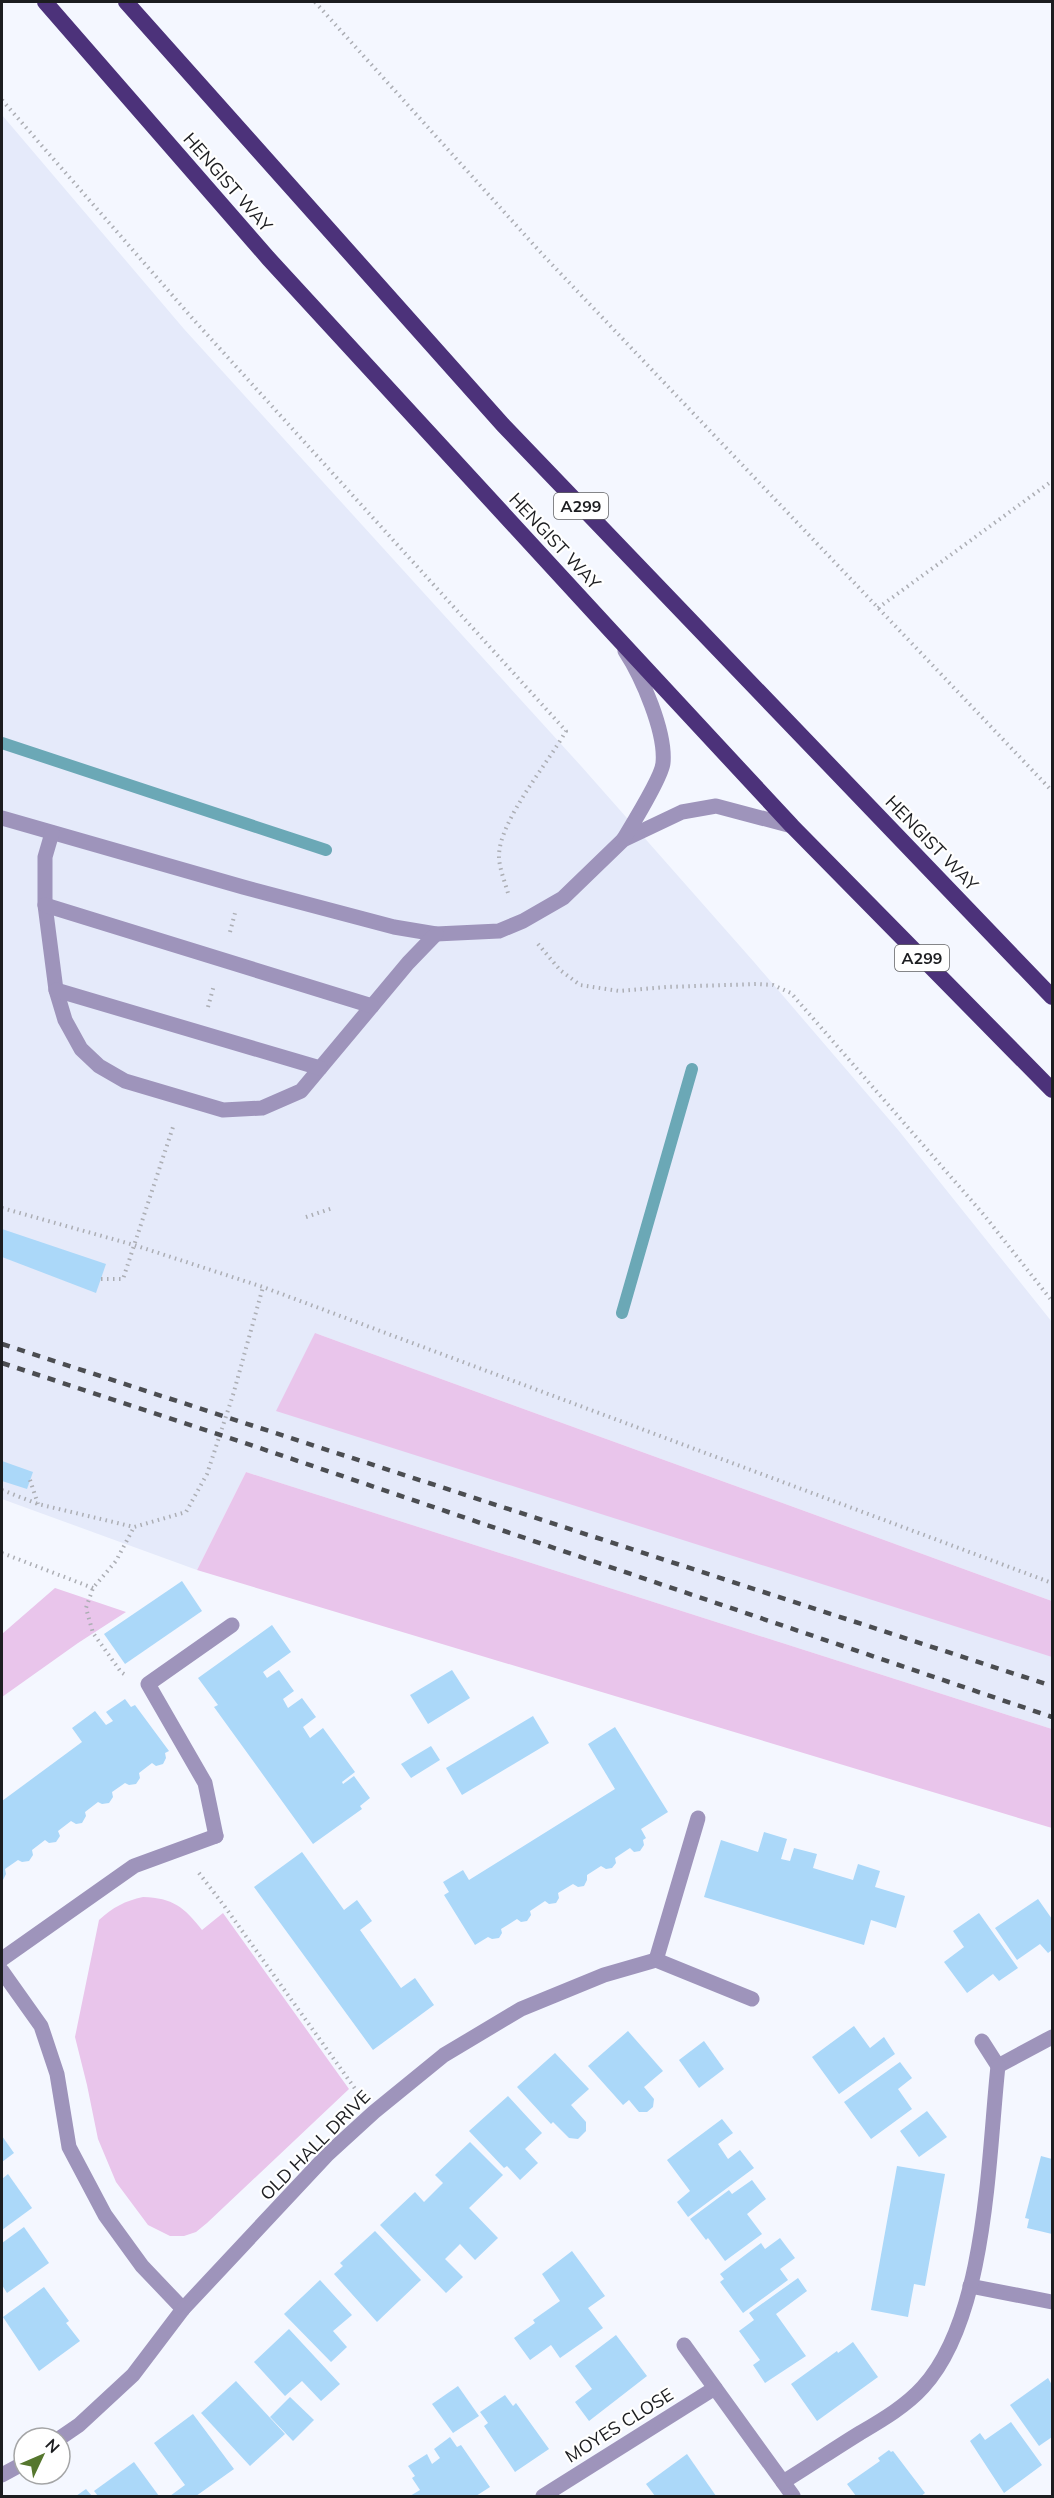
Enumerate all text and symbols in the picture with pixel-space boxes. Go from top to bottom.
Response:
street label: HENGIST WAY [179,128,278,237]
street label: HENGIST WAY [504,488,606,595]
road number: A299 [554,493,608,519]
street label: HENGIST WAY [881,790,984,896]
road number: A299 [895,945,949,971]
street label: OLD HALL DRIVE [255,2085,375,2205]
street label: MOYES CLOSE [561,2383,677,2467]
north arrow [12,2426,72,2486]
text: N [41,2434,64,2457]

